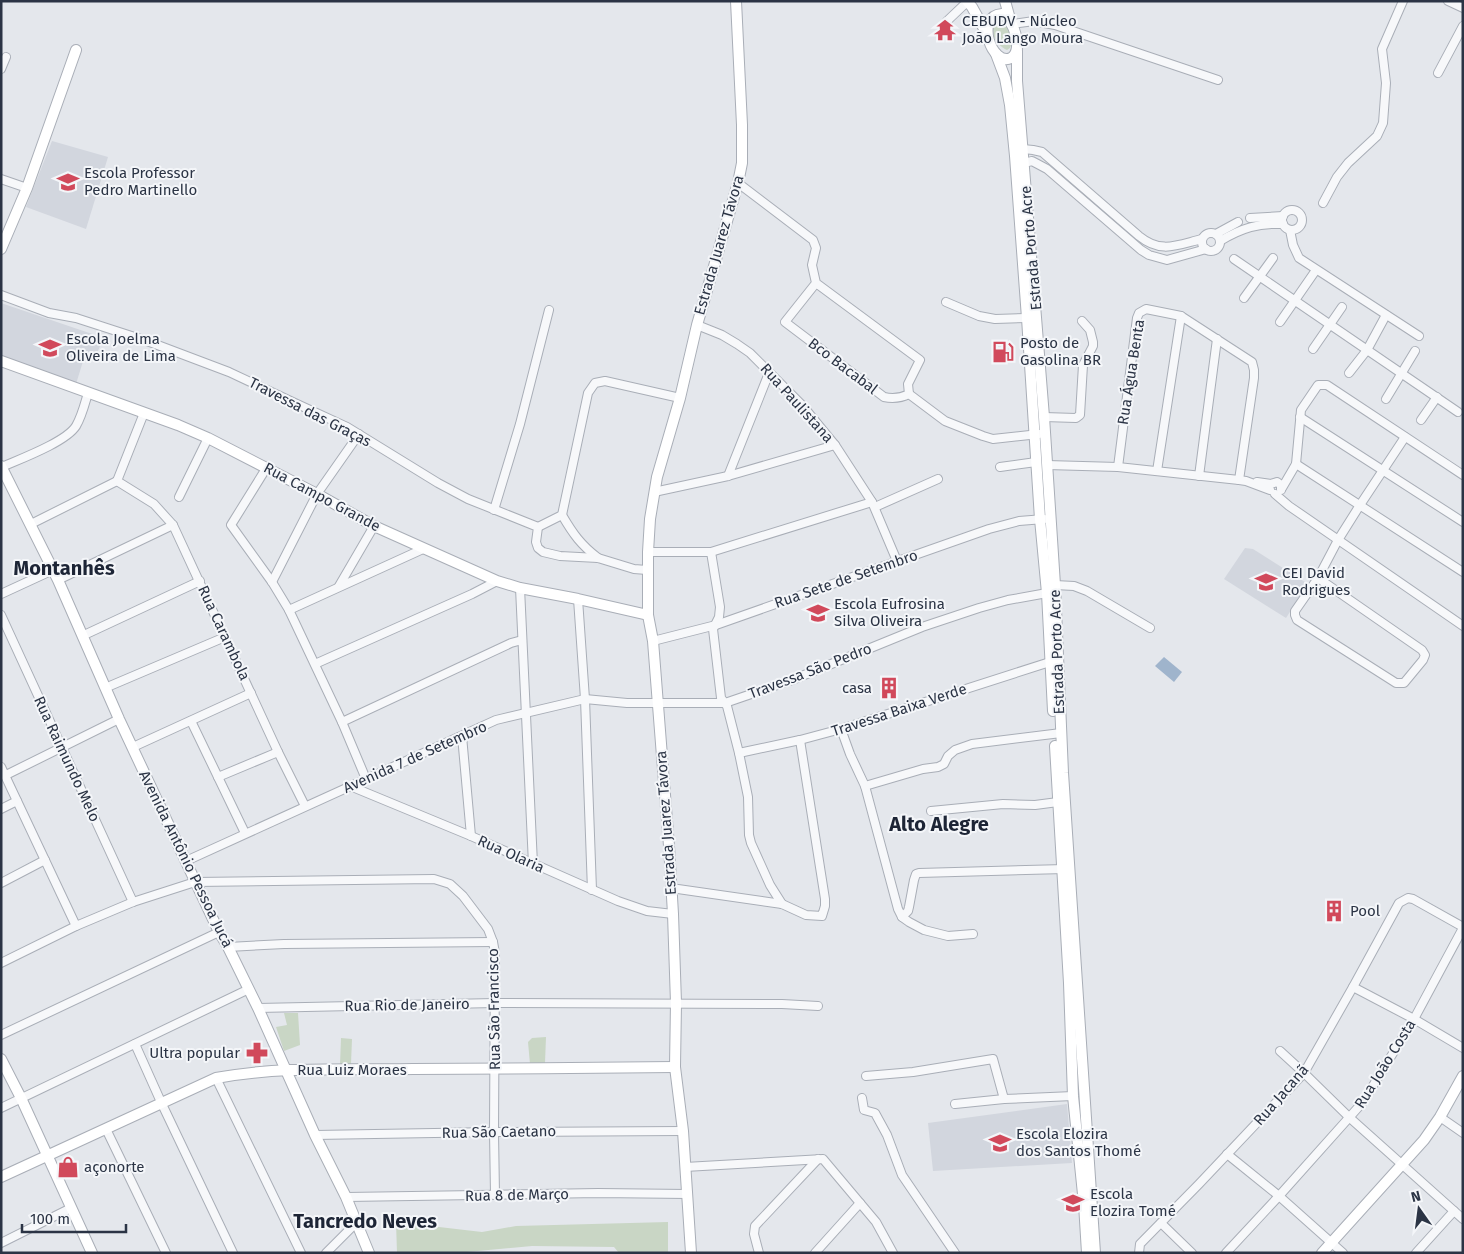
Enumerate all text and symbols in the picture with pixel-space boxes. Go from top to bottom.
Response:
place label: CEBUDV - Núcleo João Lango Moura [962,12,1083,47]
temple icon: CEBUDV - Núcleo João Lango Moura [932,17,958,43]
place label: Escola Professor Pedro Martinello [84,164,197,199]
school or university icon: Escola Professor Pedro Martinello [55,169,81,195]
street label: Estrada Juarez Távora [690,173,748,317]
street label: Estrada Porto Acre [1017,185,1045,311]
street label: Rua Água Benta [1114,318,1148,426]
place label: Escola Joelma Oliveira de Lima [66,330,176,365]
street label: Bco Bacabal [805,334,882,398]
place label: Posto de Gasolina BR [1020,334,1101,369]
school or university icon: Escola Joelma Oliveira de Lima [37,335,63,361]
fuel station icon: Posto de Gasolina BR [990,339,1016,365]
street label: Rua Paulistana [757,360,837,446]
street label: Travessa das Graças [246,373,374,451]
street label: Rua Campo Grande [261,459,383,535]
street label: Rua Sete de Setembro [772,546,920,612]
district label: Montanhês [13,556,115,580]
place label: CEI David Rodrigues [1282,564,1350,599]
school or university icon: CEI David Rodrigues [1253,569,1279,595]
street label: Rua Carambola [194,583,254,683]
street label: Estrada Porto Acre [1046,589,1068,715]
place label: Escola Eufrosina Silva Oliveira [834,595,945,630]
school or university icon: Escola Eufrosina Silva Oliveira [805,600,831,626]
street label: Travessa São Pedro [746,639,874,703]
building icon: casa [876,675,902,701]
place label: casa [842,679,872,697]
street label: Travessa Baixa Verde [829,680,969,740]
street label: Rua Raimundo Melo [30,693,104,825]
street label: Avenida 7 de Setembro [340,717,490,797]
street label: Estrada Juarez Távora [652,750,680,896]
street label: Avenida Antônio Pessoa Jucá [135,767,237,951]
district label: Alto Alegre [888,812,989,836]
street label: Rua Olaria [475,831,547,877]
building icon: Pool [1321,898,1347,924]
place label: Pool [1350,902,1381,920]
street label: Rua São Francisco [484,948,504,1070]
street label: Rua Rio de Janeiro [344,995,470,1015]
street label: Rua João Costa [1351,1016,1419,1112]
pharmacy icon: Ultra popular [244,1040,270,1066]
place label: Ultra popular [149,1044,240,1062]
street label: Rua Luiz Moraes [297,1061,407,1079]
street label: Rua Jacanã [1250,1061,1312,1129]
street label: Rua São Caetano [442,1122,556,1142]
place label: Escola Elozira dos Santos Thomé [1016,1125,1141,1160]
school or university icon: Escola Elozira dos Santos Thomé [987,1130,1013,1156]
shop icon: açonorte [55,1154,81,1180]
place label: açonorte [84,1158,145,1176]
north arrow [1394,1184,1444,1234]
street label: Rua 8 de Março [465,1185,569,1205]
place label: Escola Elozira Tomé [1090,1185,1176,1220]
text: N [1409,1187,1423,1206]
school or university icon: Escola Elozira Tomé [1060,1190,1086,1216]
scale bar [22,1202,126,1234]
district label: Tancredo Neves [293,1209,437,1233]
text: 100 m [30,1210,70,1228]

